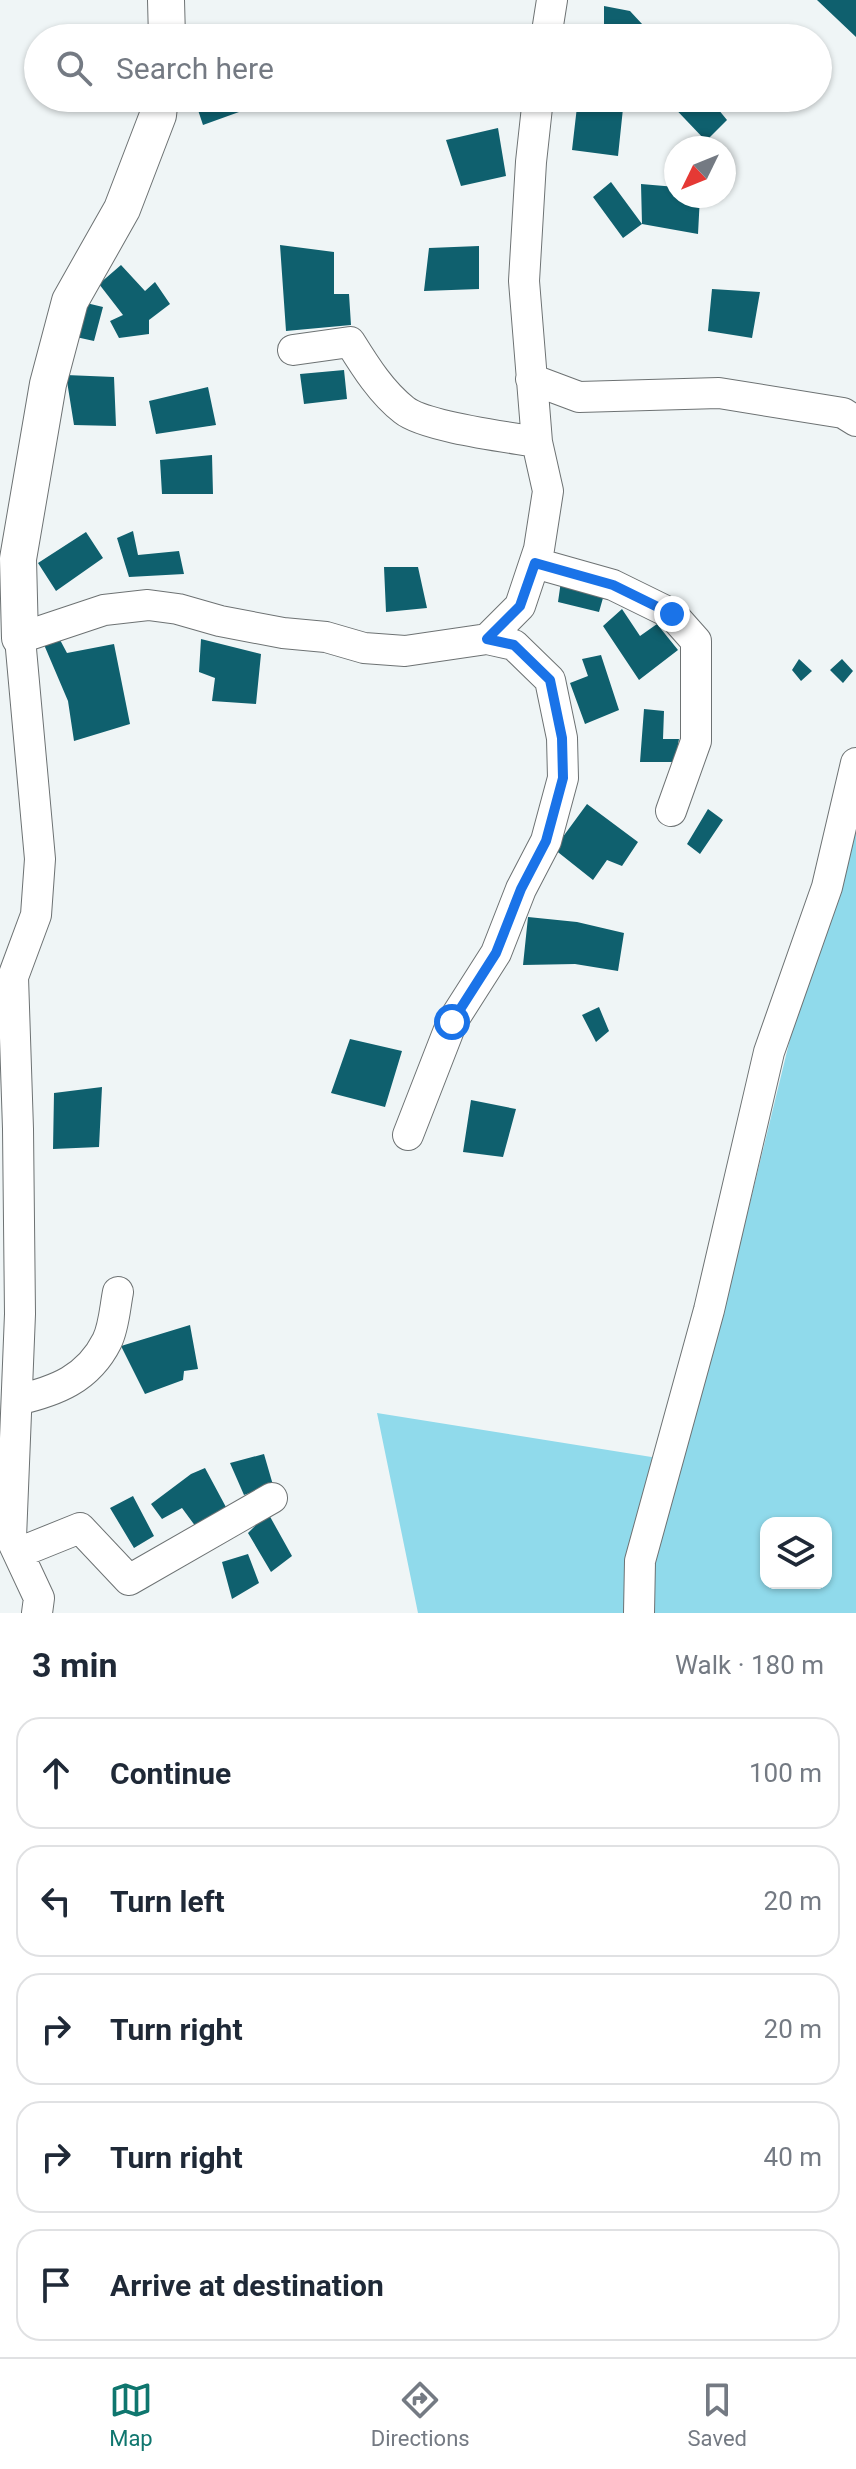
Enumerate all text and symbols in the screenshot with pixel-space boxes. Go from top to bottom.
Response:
search box [24,24,832,112]
icon: search [52,46,96,90]
text: Search here [116,51,274,86]
north arrow [664,136,736,208]
route end [654,596,690,632]
route start [434,1004,470,1040]
map controls [760,1517,832,1589]
button: layers [760,1517,832,1589]
text: 3 min [32,1645,117,1685]
text: Walk · 180 m [675,1650,824,1680]
icon: ahead [34,1751,78,1795]
text: Continue [110,1756,231,1791]
text: 100 m [749,1758,822,1788]
icon: left [34,1879,78,1923]
text: Turn left [110,1884,225,1919]
text: 20 m [764,1886,822,1916]
icon: right [34,2007,78,2051]
text: Turn right [110,2012,243,2047]
text: 20 m [764,2014,822,2044]
icon: right [34,2135,78,2179]
text: Turn right [110,2140,243,2175]
text: 40 m [764,2142,822,2172]
icon: arrive [34,2263,78,2307]
text: Arrive at destination [110,2268,384,2303]
tab: Map [109,2378,153,2451]
tab: Directions [371,2378,470,2451]
tab: Saved [688,2378,747,2451]

